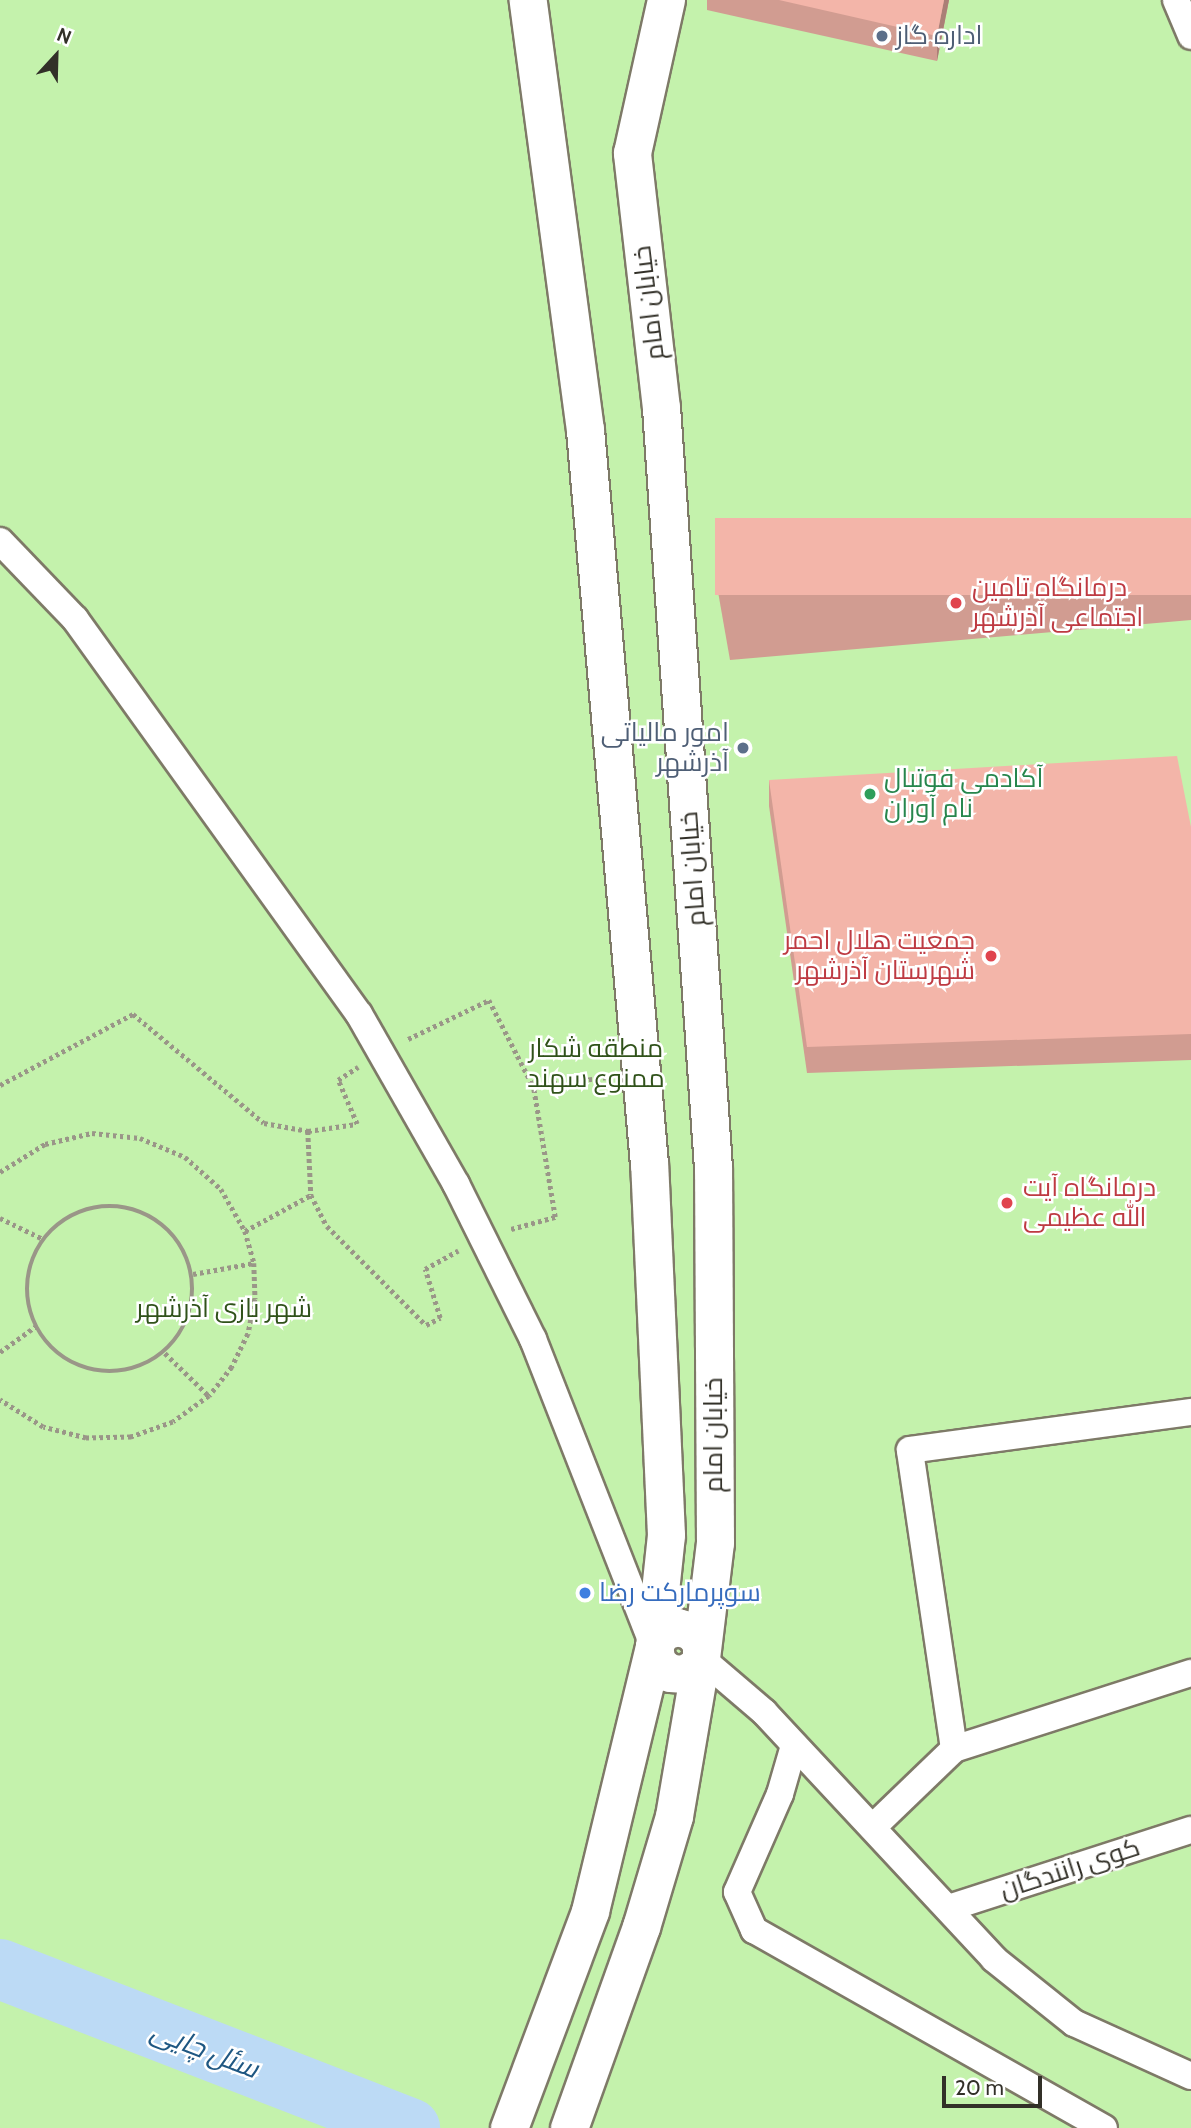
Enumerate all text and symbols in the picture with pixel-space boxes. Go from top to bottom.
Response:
place label: اداره گاز [896,20,982,52]
north arrow [21,21,91,91]
text: N [54,23,75,49]
marker: اداره گاز [874,28,890,44]
street label: خیابان امام [626,244,672,362]
place label: درمانگاه تامین اجتماعی آذرشهر [972,572,1143,634]
marker: درمانگاه تامین اجتماعی آذرشهر [946,593,966,613]
place label: امور مالیاتی آذرشهر [601,717,729,778]
marker: امور مالیاتی آذرشهر [735,740,751,756]
place label: آکادمی فوتبال نام آوران [884,763,1043,824]
marker: آکادمی فوتبال نام آوران [862,786,878,802]
street label: خیابان امام [673,810,713,928]
place label: جمعیت هلال احمر شهرستان آذرشهر [784,925,975,986]
marker: جمعیت هلال احمر شهرستان آذرشهر [981,946,1001,966]
park label: منطقه شکار ممنوع سهند [527,1033,665,1094]
place label: درمانگاه آیت الله عظیمی [1023,1172,1156,1234]
marker: درمانگاه آیت الله عظیمی [997,1193,1017,1213]
park label: شهر بازی آذرشهر [136,1293,312,1325]
street label: خیابان امام [698,1377,730,1493]
place label: سوپرمارکت رضا [599,1577,761,1609]
marker: سوپرمارکت رضا [577,1585,593,1601]
street label: کوی رانندگان [996,1832,1144,1906]
water label: سئل چایی [146,2013,264,2085]
scale bar [946,2062,1046,2106]
text: 20 m [955,2075,1004,2100]

